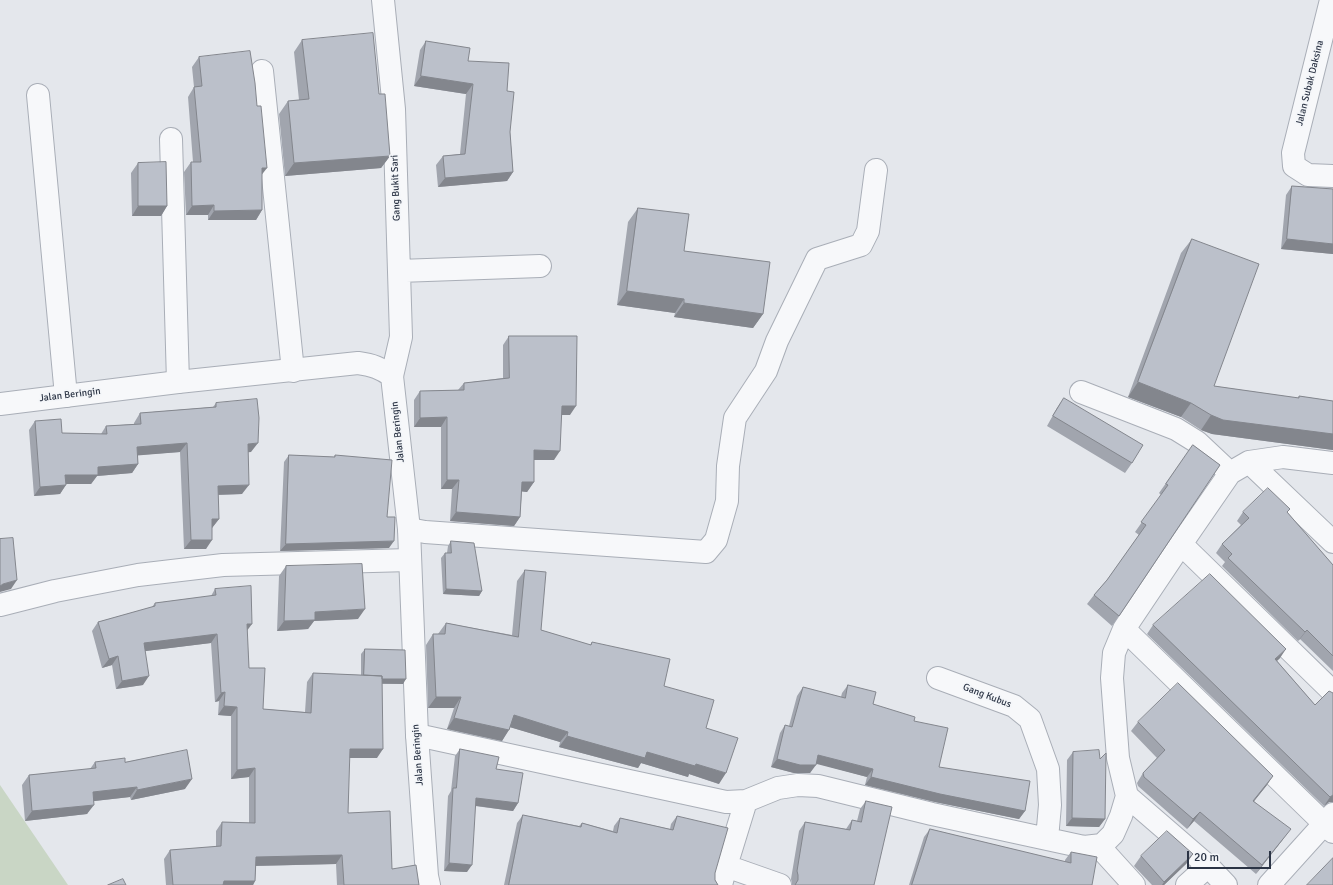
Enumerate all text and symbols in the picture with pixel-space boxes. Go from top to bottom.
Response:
street label: Jalan Subak Daksina [1294,39,1326,127]
street label: Gang Bukit Sari [389,155,403,221]
street label: Jalan Beringin [39,385,101,405]
street label: Jalan Beringin [389,401,407,463]
street label: Gang Kubus [961,681,1013,711]
street label: Jalan Beringin [410,724,426,786]
scale bar [1189,843,1273,869]
text: 20 m [1194,850,1219,865]

